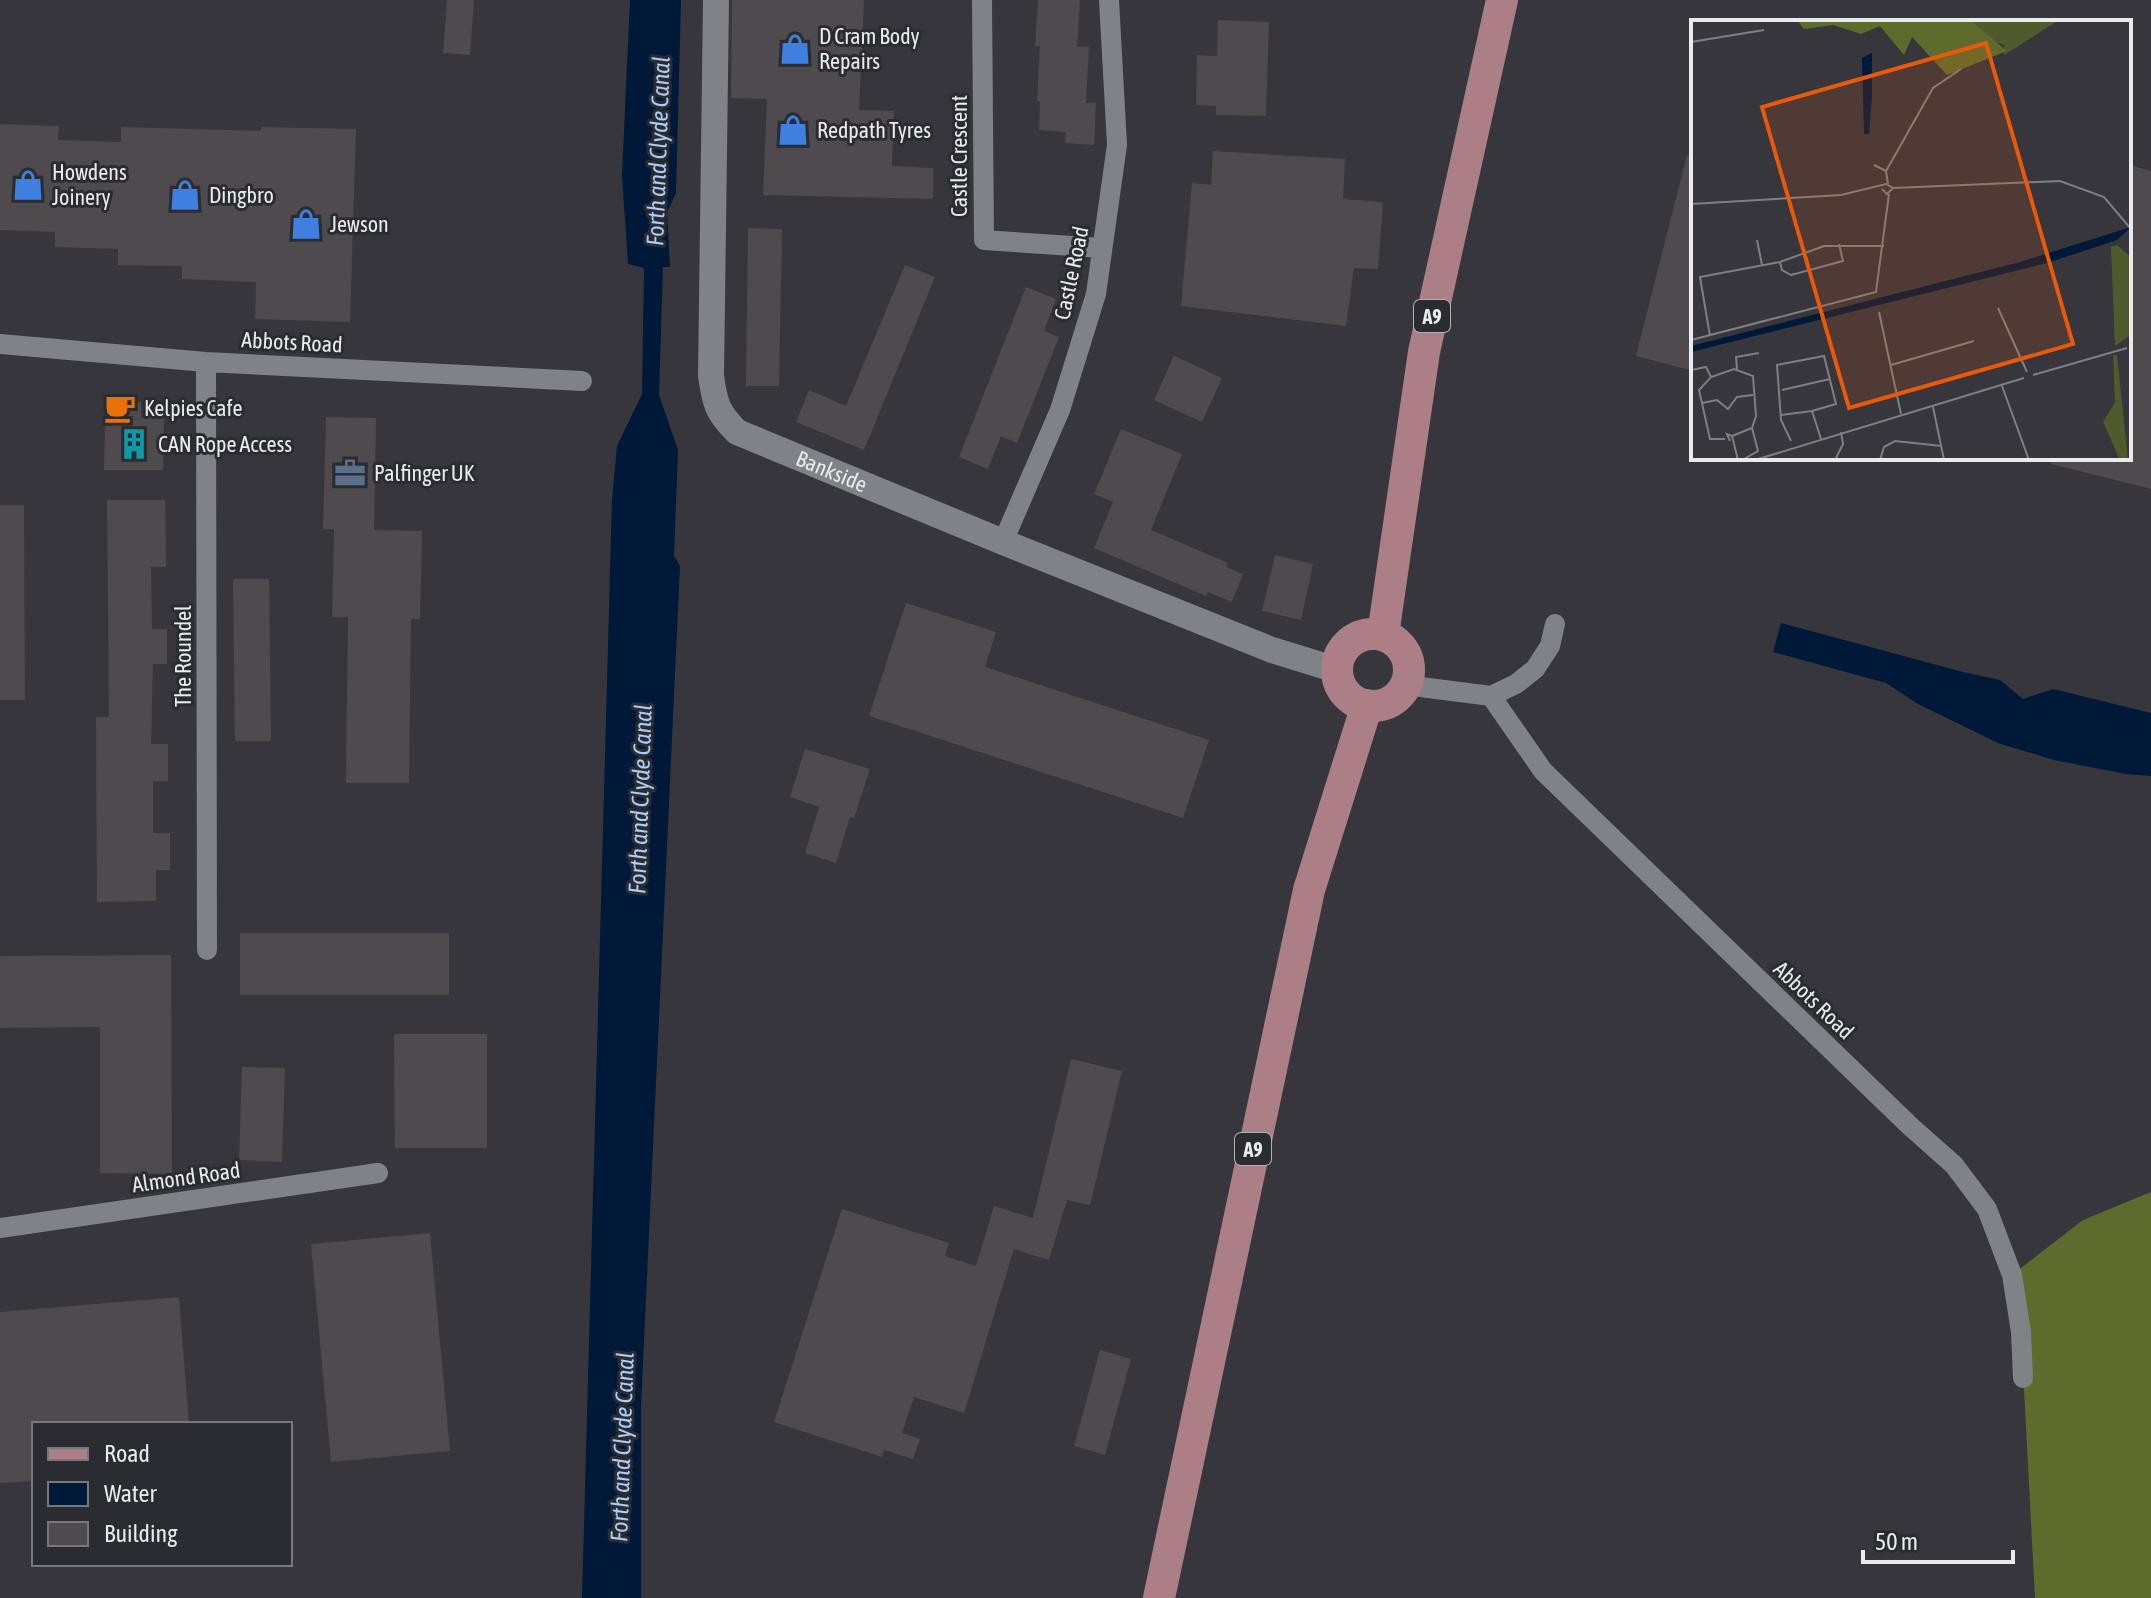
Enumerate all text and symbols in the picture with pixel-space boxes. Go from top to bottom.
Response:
inset map [1691,20,2131,460]
place label: D Cram Body Repairs [819,23,920,74]
shop icon: D Cram Body Repairs [778,32,812,66]
water label: Forth and Clyde Canal [641,56,675,246]
street label: Castle Crescent [946,95,972,217]
shop icon: Redpath Tyres [776,113,810,147]
place label: Redpath Tyres [817,117,931,143]
place label: Howdens Joinery [52,159,127,210]
shop icon: Howdens Joinery [11,168,45,202]
shop icon: Dingbro [168,178,202,212]
place label: Dingbro [209,182,274,208]
shop icon: Jewson [289,207,323,241]
place label: Jewson [330,211,389,237]
street label: Castle Road [1048,224,1094,322]
road number: A9 [1414,300,1450,332]
street label: Abbots Road [241,326,343,358]
cafe icon: Kelpies Cafe [103,391,137,425]
place label: Kelpies Cafe [144,395,243,421]
building icon: CAN Rope Access [117,427,151,461]
place label: CAN Rope Access [158,431,292,457]
street label: Bankside [792,445,871,497]
office icon: Palfinger UK [333,456,367,490]
place label: Palfinger UK [374,460,475,486]
street label: The Roundel [170,605,196,707]
water label: Forth and Clyde Canal [623,704,657,894]
street label: Abbots Road [1769,956,1859,1044]
road number: A9 [1235,1133,1271,1165]
street label: Almond Road [130,1157,242,1197]
water label: Forth and Clyde Canal [605,1352,639,1542]
legend [32,1422,292,1566]
text: Road [104,1440,150,1467]
text: Water [104,1480,157,1507]
scale bar [1863,1514,2013,1564]
text: Building [104,1520,178,1547]
text: 50 m [1875,1528,1918,1555]

